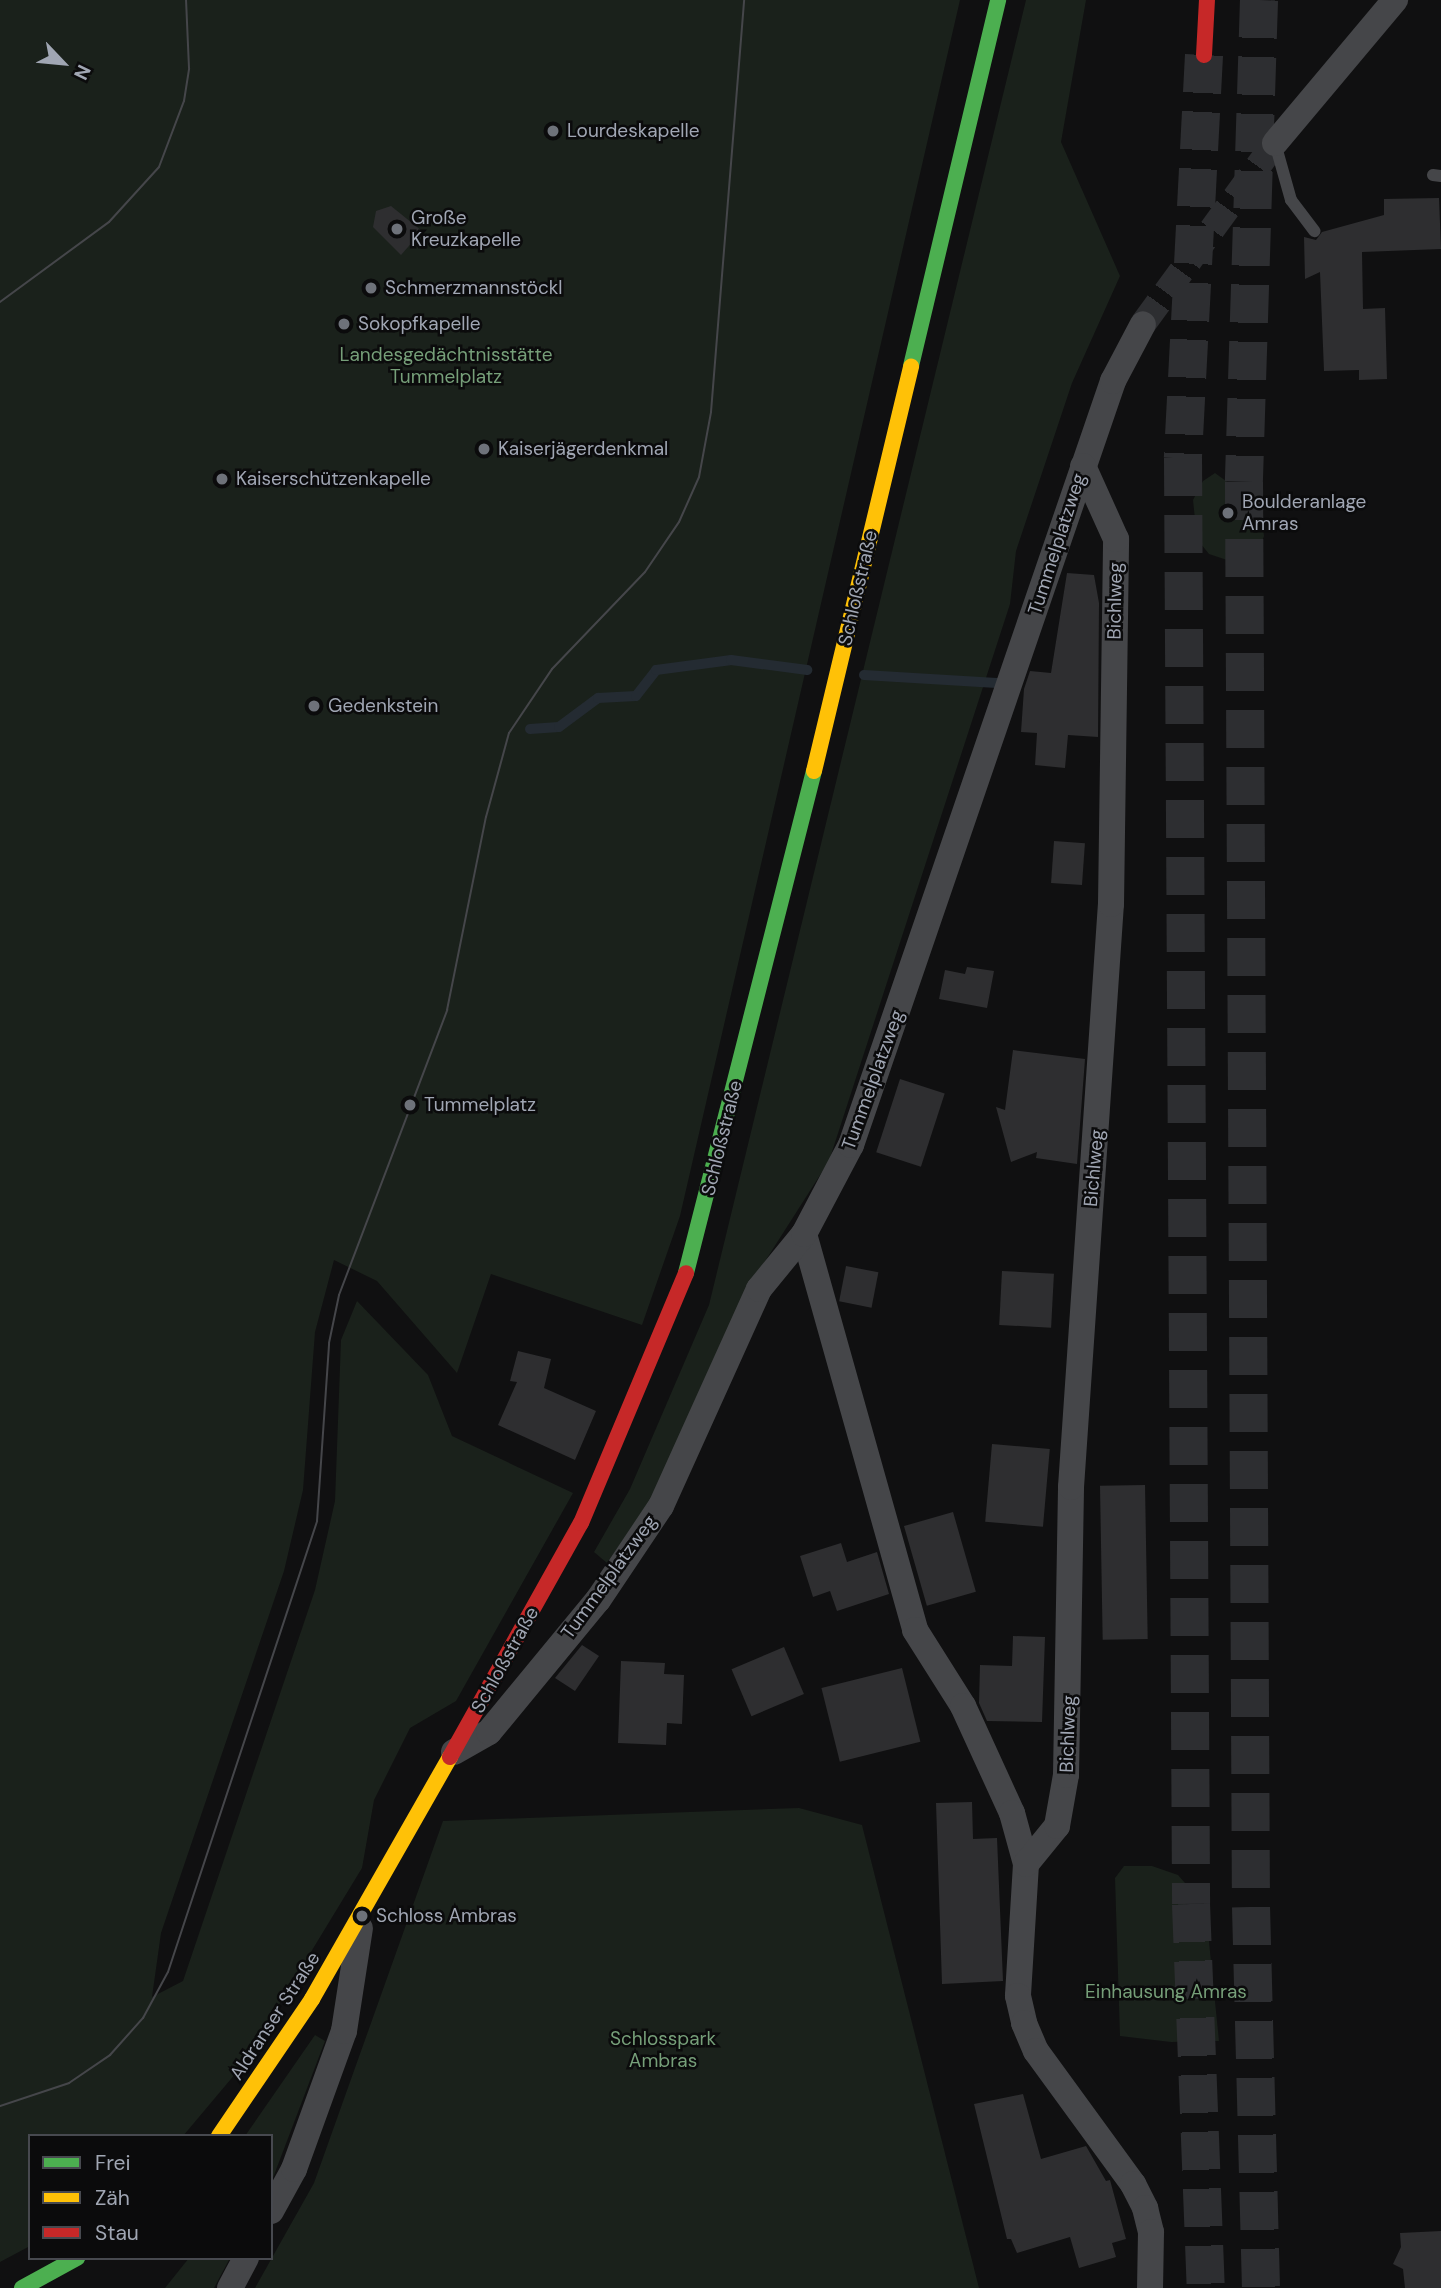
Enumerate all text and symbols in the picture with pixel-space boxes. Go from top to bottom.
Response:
north arrow [28,28,98,98]
text: N [68,61,97,84]
place label: Lourdeskapelle [567,120,699,142]
marker: Lourdeskapelle [545,123,561,139]
place label: Große Kreuzkapelle [411,207,521,251]
marker: Große Kreuzkapelle [389,221,405,237]
place label: Schmerzmannstöckl [385,277,563,299]
marker: Schmerzmannstöckl [363,280,379,296]
place label: Sokopfkapelle [358,313,481,335]
marker: Sokopfkapelle [336,316,352,332]
park label: Landesgedächtnisstätte Tummelplatz [339,344,553,388]
place label: Kaiserjägerdenkmal [498,438,668,460]
marker: Kaiserjägerdenkmal [476,441,492,457]
place label: Kaiserschützenkapelle [236,468,431,490]
street label: Tummelplatzweg [1023,470,1091,618]
marker: Kaiserschützenkapelle [214,471,230,487]
place label: Boulderanlage Amras [1242,491,1366,535]
marker: Boulderanlage Amras [1220,505,1236,521]
street label: Schloßstraße [834,528,882,648]
street label: Bichlweg [1103,562,1127,640]
place label: Gedenkstein [328,695,438,717]
marker: Gedenkstein [306,698,322,714]
street label: Tummelplatzweg [837,1007,909,1153]
street label: Schloßstraße [697,1078,747,1198]
place label: Tummelplatz [424,1094,536,1116]
marker: Tummelplatz [402,1097,418,1113]
street label: Bichlweg [1079,1128,1109,1208]
street label: Tummelplatzweg [556,1511,662,1643]
street label: Schloßstraße [466,1603,544,1717]
street label: Bichlweg [1055,1695,1081,1773]
place label: Schloss Ambras [376,1905,517,1927]
marker: Schloss Ambras [354,1908,370,1924]
street label: Aldranser Straße [225,1948,325,2084]
park label: Einhausung Amras [1085,1981,1247,2003]
park label: Schlosspark Ambras [610,2028,716,2072]
legend [28,2134,273,2260]
text: Frei [95,2149,131,2177]
text: Zäh [95,2184,130,2212]
text: Stau [95,2219,139,2247]

